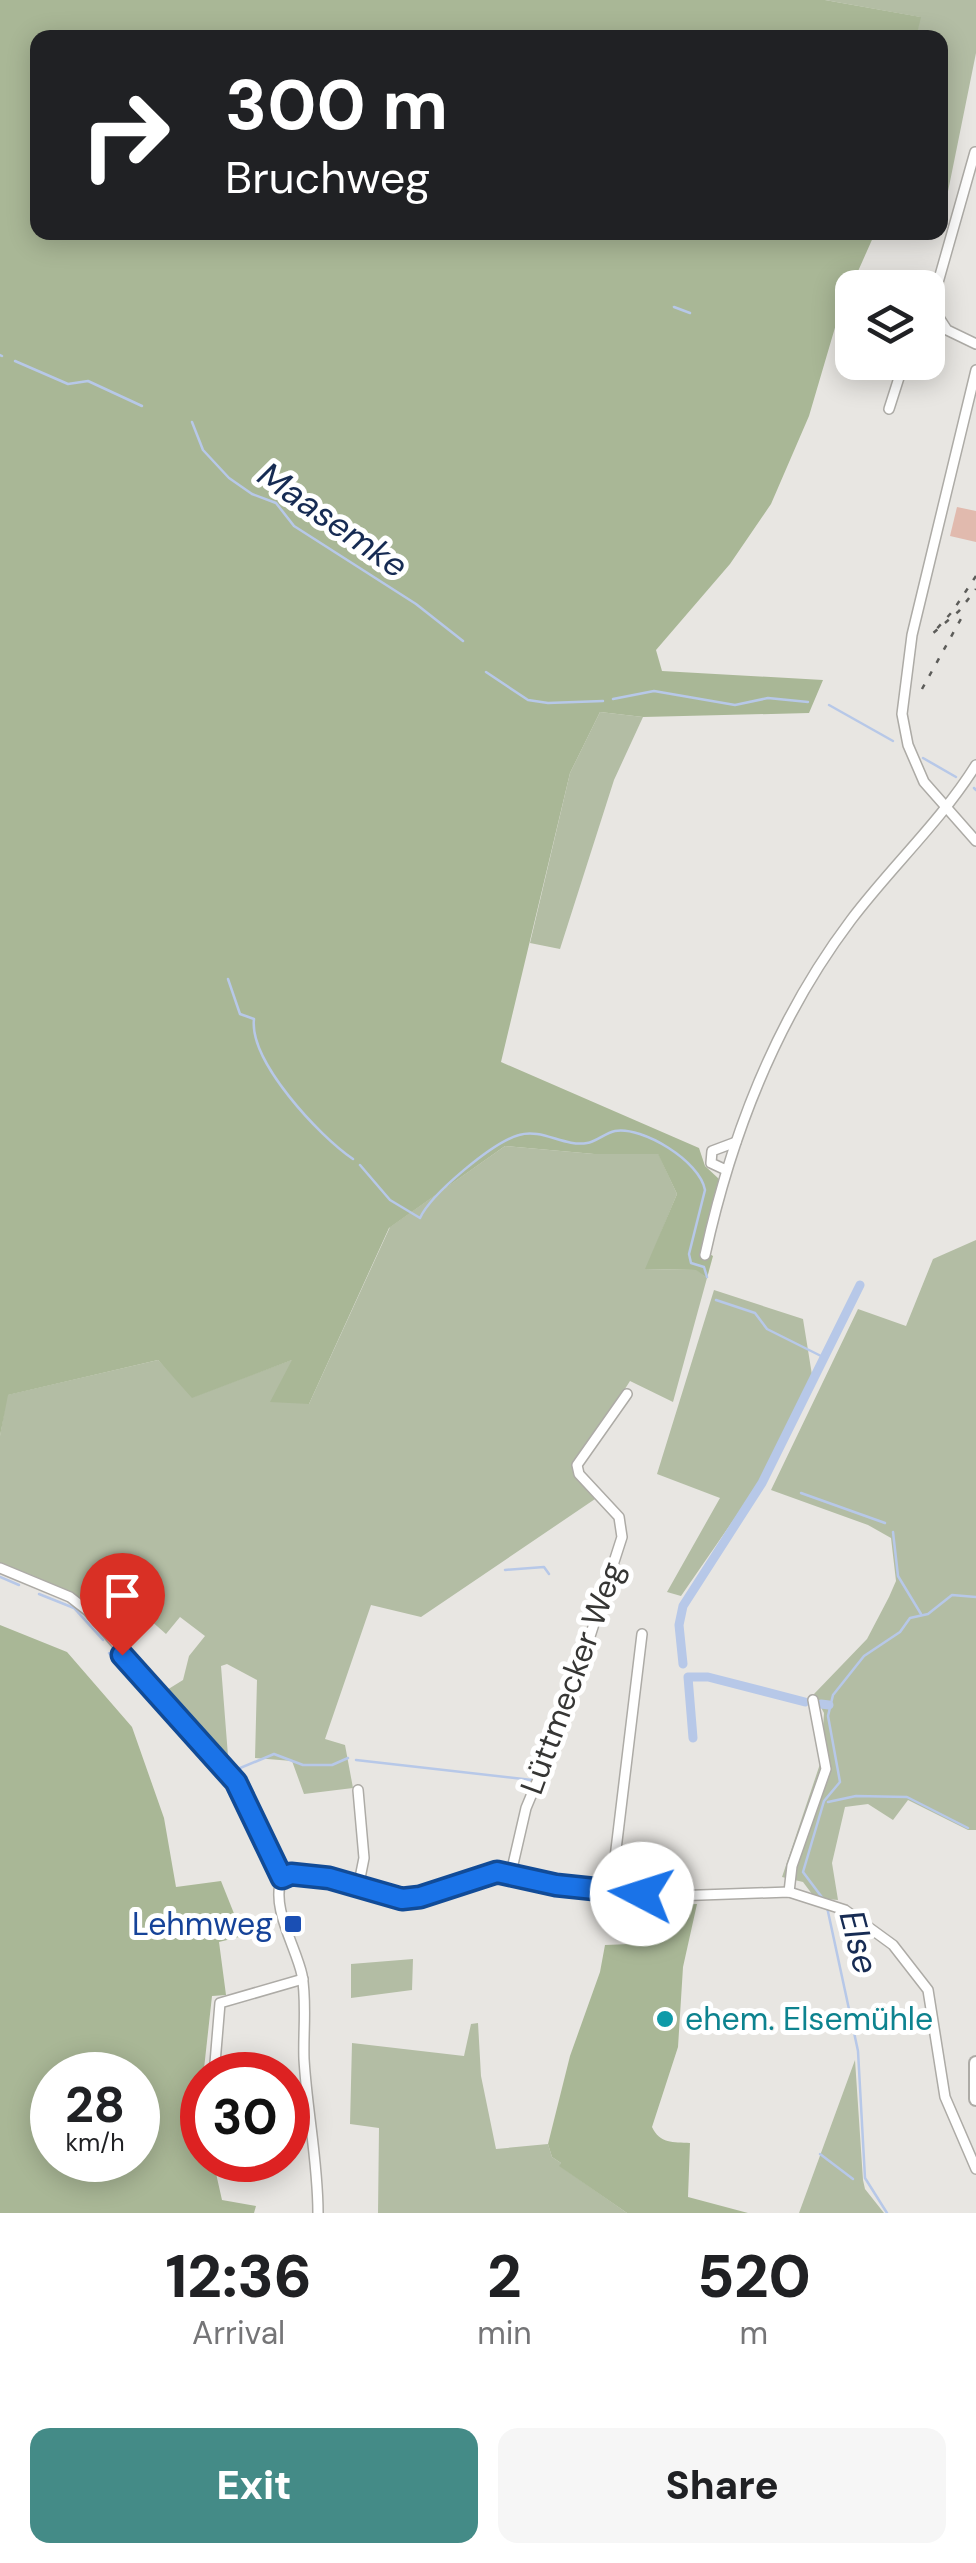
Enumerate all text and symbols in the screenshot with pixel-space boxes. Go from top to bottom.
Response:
text: 300 m [225,60,448,151]
icon: right [60,70,190,200]
text: Bruchweg [225,148,430,207]
map controls [835,270,945,380]
button: layers [835,270,945,380]
water label: Maasemke [249,452,417,588]
pin [80,1553,165,1656]
street label: Lüttmecker Weg [511,1556,633,1800]
icon: arrive [95,1568,150,1623]
position arrow [590,1842,694,1946]
place label: Lehmweg [132,1903,273,1945]
water label: Else [829,1905,889,1979]
marker: Lehmweg [282,1913,304,1935]
place label: ehem. Elsemühle [685,1998,933,2040]
marker: ehem. Elsemühle [654,2008,676,2030]
speed limit sign: 30 [180,2052,310,2182]
text: 28 [65,2072,125,2138]
text: km/h [65,2126,125,2159]
text: 12:36 [165,2237,312,2316]
text: 2 [487,2237,522,2316]
text: 520 [697,2237,811,2316]
text: Arrival [192,2312,285,2354]
text: min [477,2312,532,2354]
text: m [740,2312,768,2354]
button: Exit [30,2428,478,2543]
button: Share [498,2428,946,2543]

